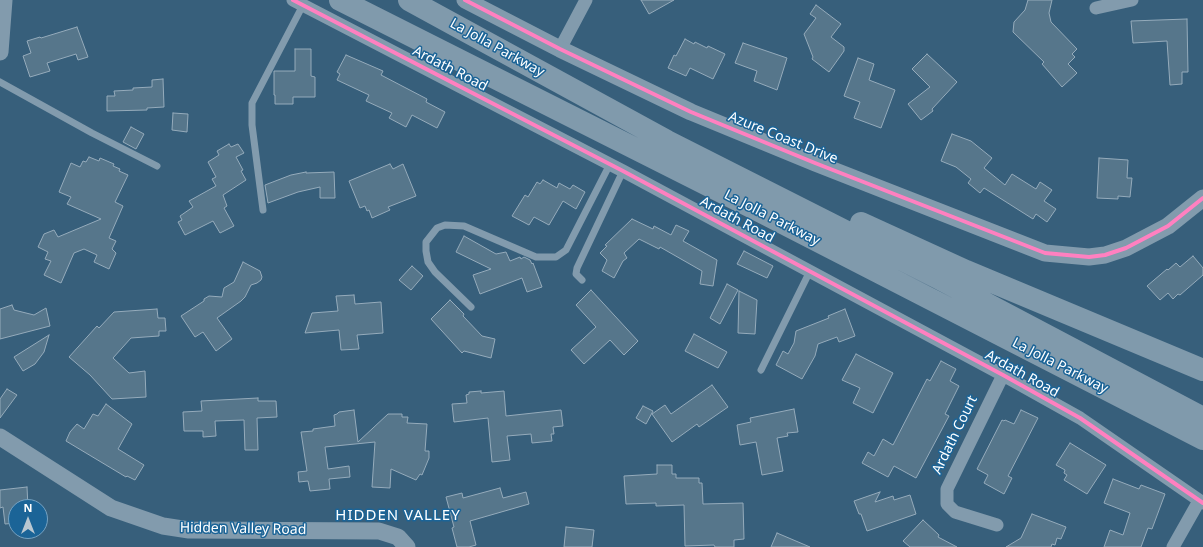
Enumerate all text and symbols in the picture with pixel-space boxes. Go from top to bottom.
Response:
street label: La Jolla Parkway [447,15,547,81]
street label: Ardath Road [410,43,490,95]
street label: Azure Coast Drive [726,108,840,168]
street label: La Jolla Parkway [721,187,823,249]
street label: Ardath Road [697,193,777,247]
street label: La Jolla Parkway [1009,335,1111,397]
street label: Ardath Road [982,347,1062,401]
street label: Ardath Court [929,393,981,477]
north arrow [8,499,48,539]
text: N [24,500,32,515]
district label: HIDDEN VALLEY [335,507,461,525]
street label: Hidden Valley Road [180,519,306,539]

